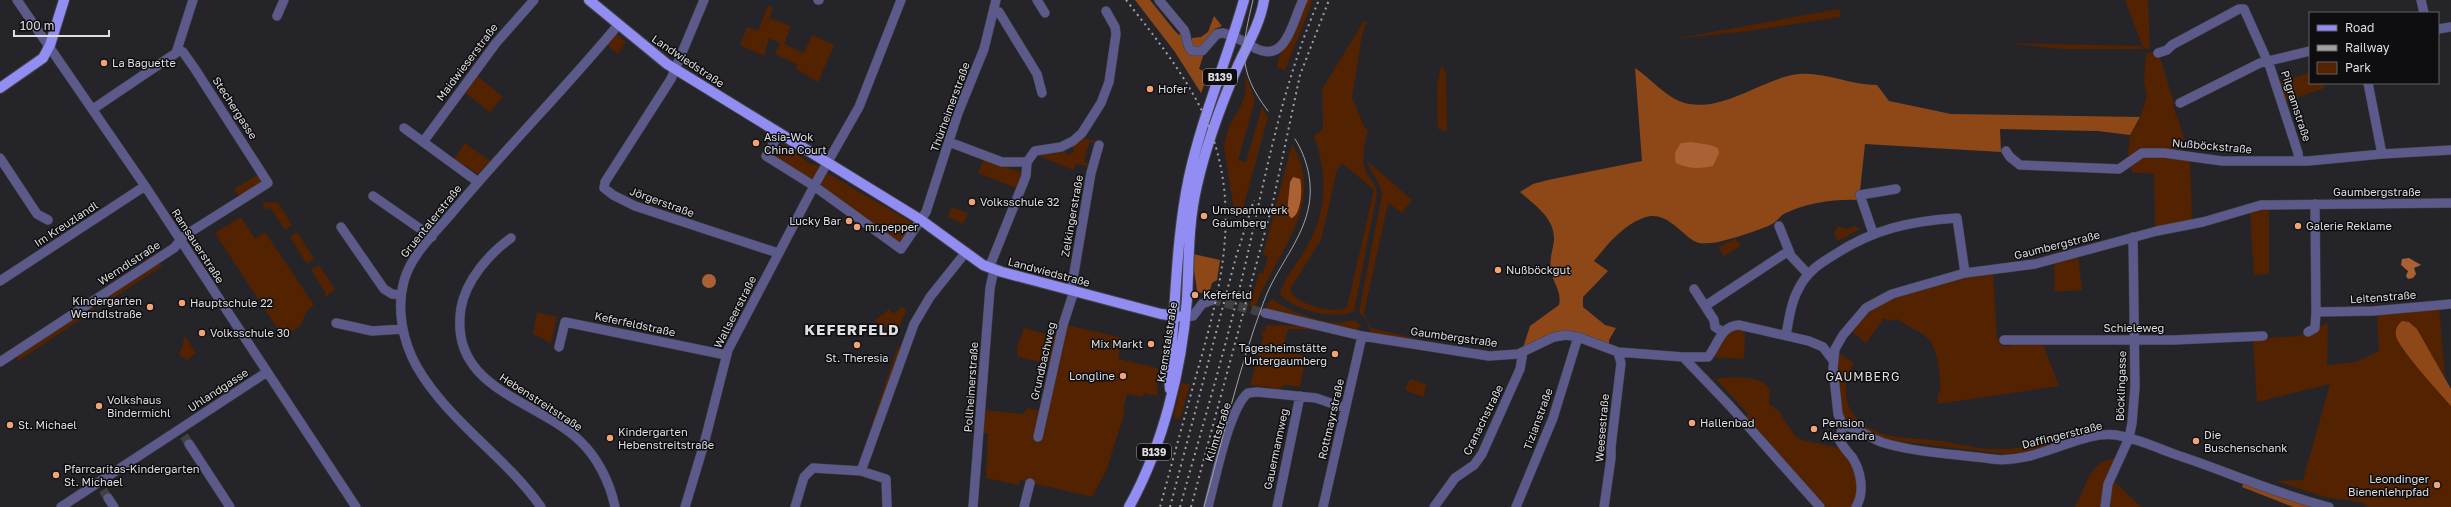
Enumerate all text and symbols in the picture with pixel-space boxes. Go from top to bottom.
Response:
scale bar [14,12,109,38]
legend [2309,12,2439,84]
text: 100 m [20,18,54,33]
street label: Maidwieserstraße [433,20,500,103]
text: Road [2345,20,2374,35]
street label: Landwiedstraße [650,32,727,90]
text: Railway [2345,40,2390,55]
place label: La Baguette [112,56,176,69]
marker: La Baguette [99,58,109,68]
street label: Thürheimerstraße [927,60,972,153]
text: Park [2345,60,2371,75]
road number: B139 [1203,69,1237,85]
street label: Pilgramstraße [2279,69,2314,143]
street label: Stechergasse [210,74,260,141]
place label: Hofer [1158,82,1188,95]
marker: Hofer [1145,84,1155,94]
place label: Asia-Wok China Court [764,130,827,156]
street label: Nußböckstraße [2171,136,2253,155]
marker: Asia-Wok China Court [751,138,761,148]
street label: Zelkingerstraße [1058,174,1085,258]
street label: Gruentalerstraße [397,182,464,260]
street label: Jörgerstraße [628,184,696,219]
street label: Gaumbergstraße [2333,185,2421,198]
place label: Volksschule 32 [980,195,1059,208]
marker: Volksschule 32 [967,197,977,207]
street label: Im Kreuzlandl [32,198,100,249]
place label: Umspannwerk Gaumberg [1212,203,1288,229]
street label: Ramsauerstraße [170,206,227,285]
marker: Umspannwerk Gaumberg [1199,211,1209,221]
place label: Lucky Bar [789,214,842,227]
marker: Lucky Bar [844,216,854,226]
place label: Galerie Reklame [2306,219,2392,232]
place label: mr.pepper [865,220,919,233]
marker: Galerie Reklame [2293,221,2303,231]
marker: mr.pepper [852,222,862,232]
street label: Gaumbergstraße [2013,228,2101,261]
street label: Werndlstraße [95,238,162,287]
street label: Landwiedstraße [1007,254,1092,289]
place label: Nußböckgut [1506,263,1571,276]
marker: Nußböckgut [1493,265,1503,275]
street label: Wallseerstraße [711,273,758,350]
place label: Keferfeld [1203,288,1252,301]
street label: Leitenstraße [2349,288,2417,305]
marker: Keferfeld [1190,290,1200,300]
place label: Kindergarten Werndlstraße [71,294,142,320]
place label: Hauptschule 22 [190,296,273,309]
marker: Hauptschule 22 [177,298,187,308]
street label: Kremstalstraße [1154,301,1179,383]
marker: Kindergarten Werndlstraße [145,302,155,312]
street label: Keferfeldstraße [594,309,677,338]
district label: KEFERFELD [804,320,900,338]
street label: Grundbachweg [1027,321,1058,401]
street label: Schieleweg [2104,321,2164,334]
street label: Gaumbergstraße [1410,324,1498,349]
place label: Volksschule 30 [210,326,290,339]
marker: Volksschule 30 [197,328,207,338]
place label: Mix Markt [1091,337,1143,350]
marker: Mix Markt [1146,339,1156,349]
marker: St. Theresia [852,340,862,350]
street label: Pollheimerstraße [961,341,980,433]
place label: Tagesheimstätte Untergaumberg [1239,341,1327,367]
marker: Tagesheimstätte Untergaumberg [1330,349,1340,359]
place label: St. Theresia [825,351,889,364]
street label: Böcklingasse [2113,351,2128,421]
street label: Uhlandgasse [185,365,250,414]
place label: Longline [1069,369,1115,382]
district label: GAUMBERG [1826,369,1900,384]
street label: Hebenstreitstraße [497,370,585,433]
marker: Longline [1118,371,1128,381]
street label: Rottmayrstraße [1315,377,1346,460]
street label: Cranachstraße [1460,382,1505,457]
street label: Tizianstraße [1520,386,1555,451]
place label: Volkshaus Bindermichl [107,393,171,419]
street label: Weesestraße [1592,393,1611,463]
marker: Volkshaus Bindermichl [94,401,104,411]
street label: Klimtstraße [1202,401,1233,463]
street label: Gauermannweg [1261,407,1290,491]
place label: Hallenbad [1700,416,1754,429]
place label: Pension Alexandra [1822,416,1875,442]
place label: St. Michael [18,418,77,431]
marker: Hallenbad [1687,418,1697,428]
street label: Daffingerstraße [2020,418,2104,451]
marker: St. Michael [5,420,15,430]
marker: Pension Alexandra [1809,424,1819,434]
place label: Kindergarten Hebenstreitstraße [618,425,714,451]
place label: Die Buschenschank [2204,428,2288,454]
marker: Kindergarten Hebenstreitstraße [605,433,615,443]
marker: Die Buschenschank [2191,436,2201,446]
road number: B139 [1137,444,1171,460]
place label: Pfarrcaritas-Kindergarten St. Michael [64,462,200,488]
marker: Pfarrcaritas-Kindergarten St. Michael [51,470,61,480]
place label: Leondinger Bienenlehrpfad [2348,472,2430,498]
marker: Leondinger Bienenlehrpfad [2432,480,2442,490]

